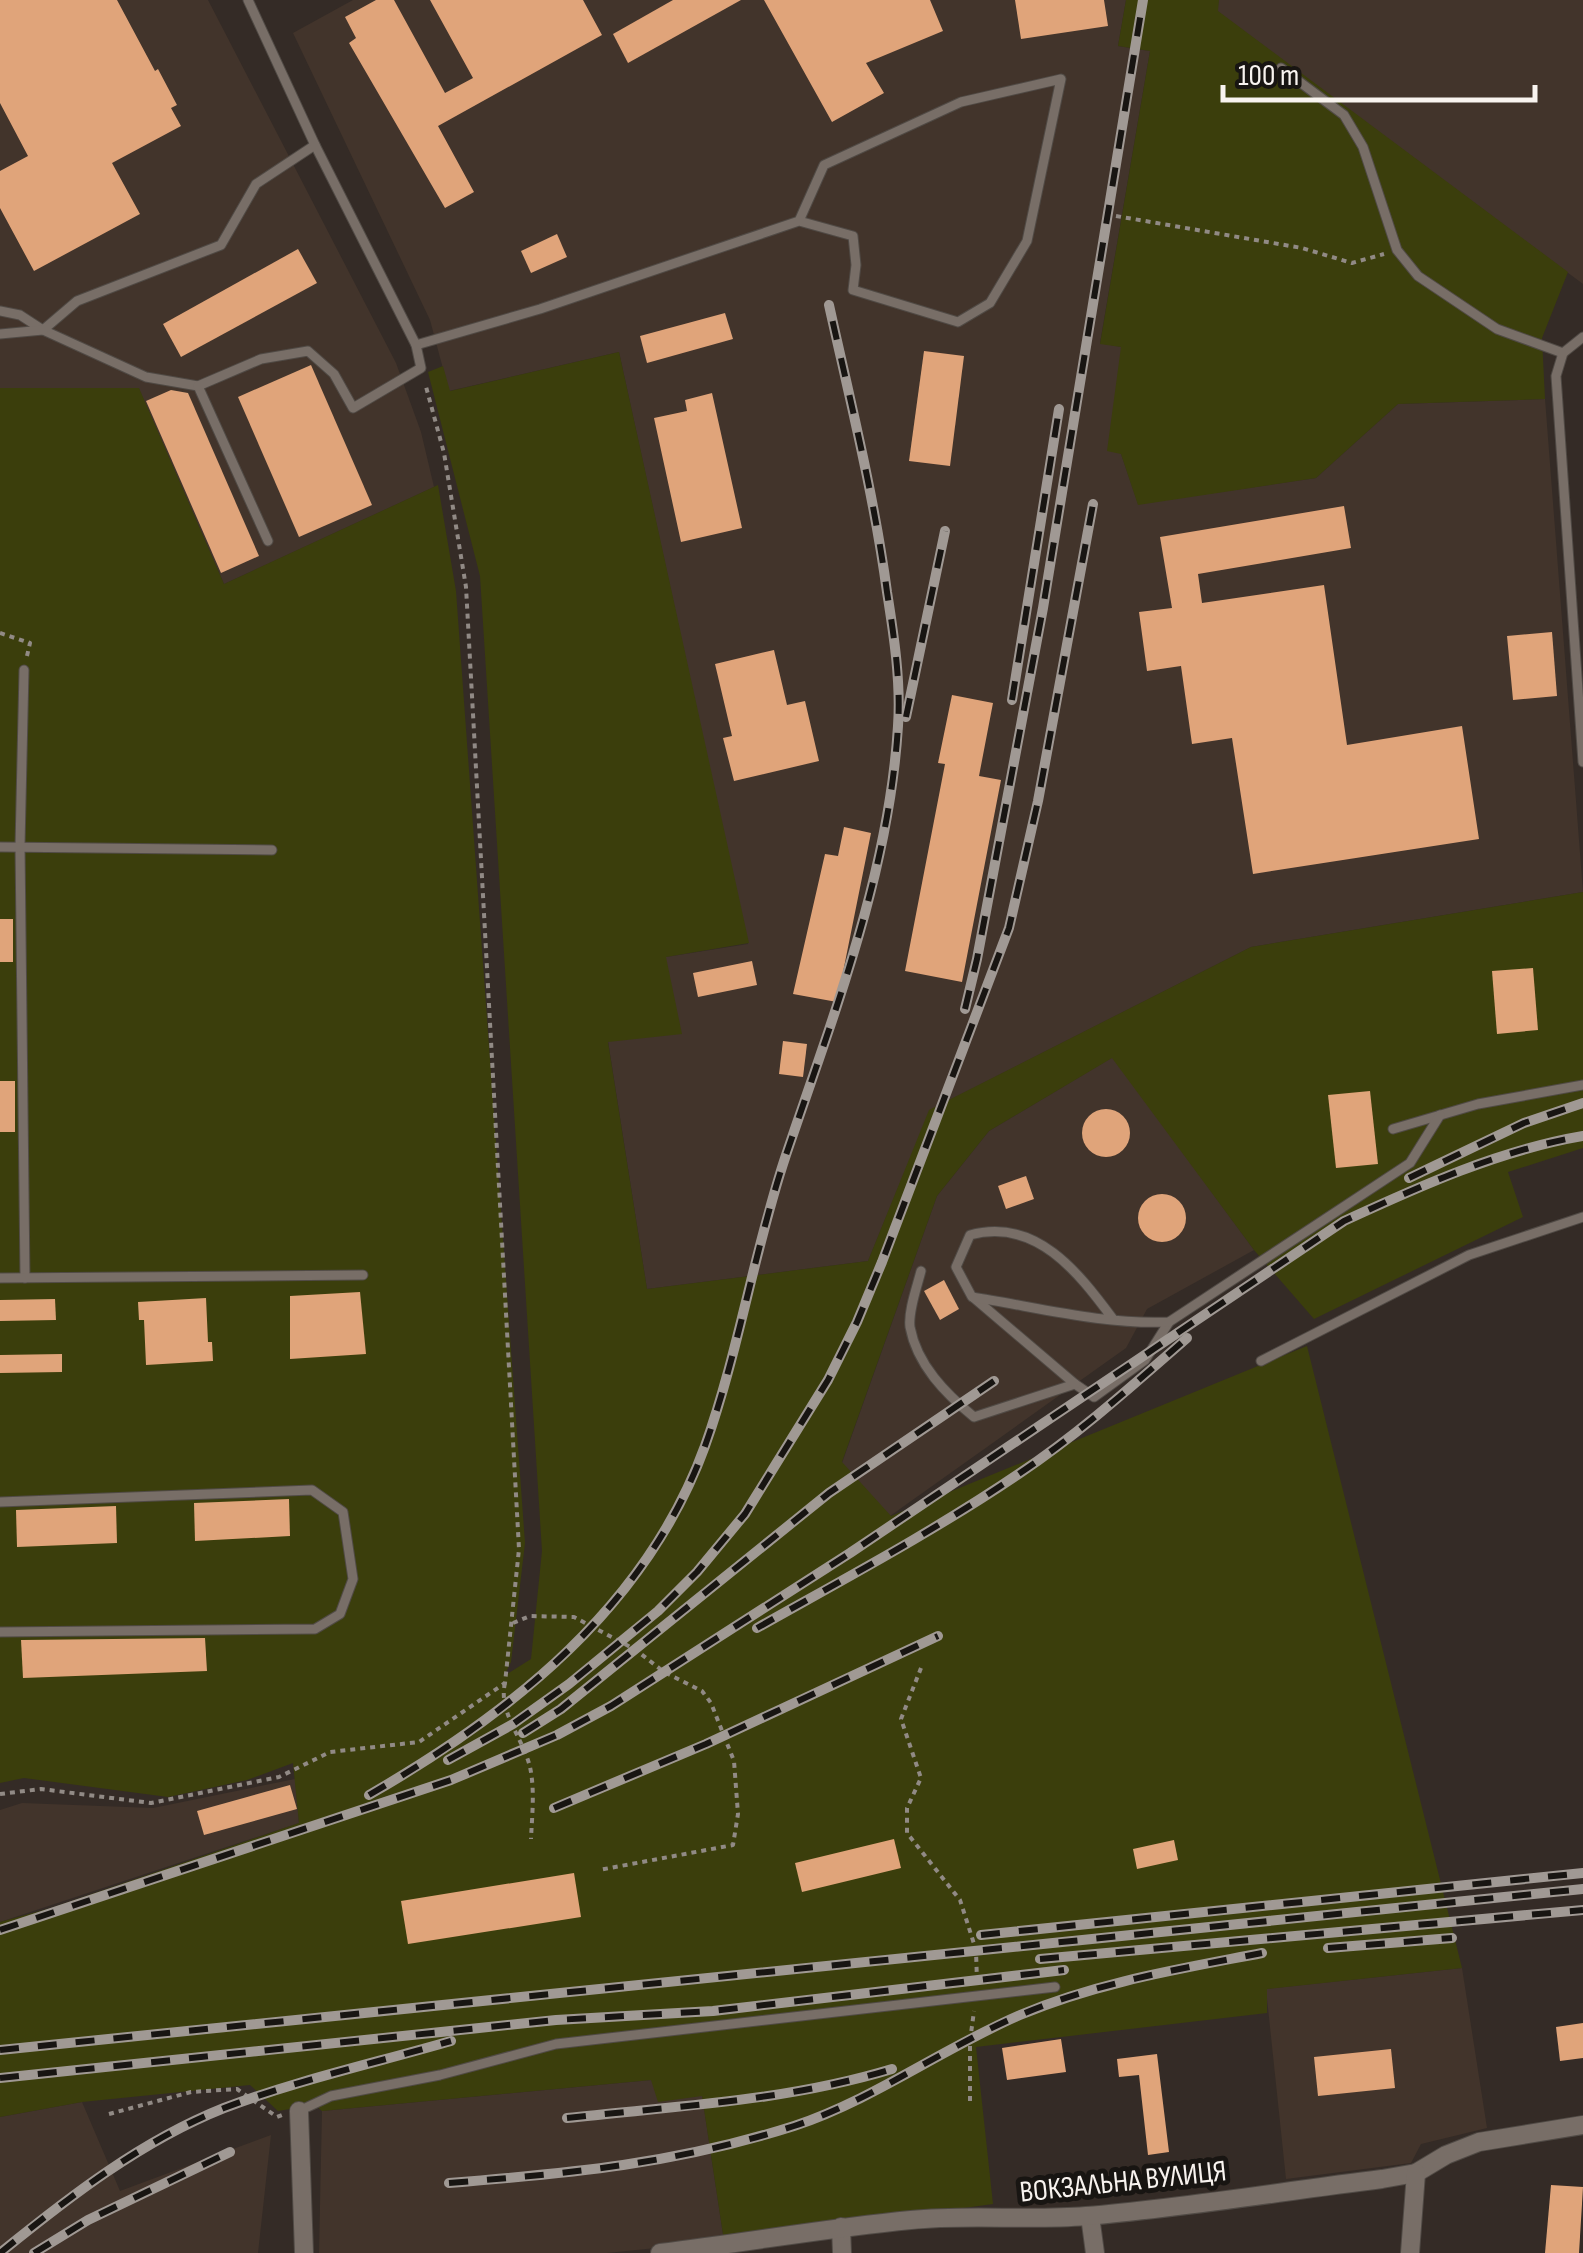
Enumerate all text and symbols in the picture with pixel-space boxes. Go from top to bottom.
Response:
scale bar [1223,40,1536,102]
text: 100 m [1238,58,1299,94]
street label: ВОКЗАЛЬНА ВУЛИЦЯ [1018,2153,1228,2211]

